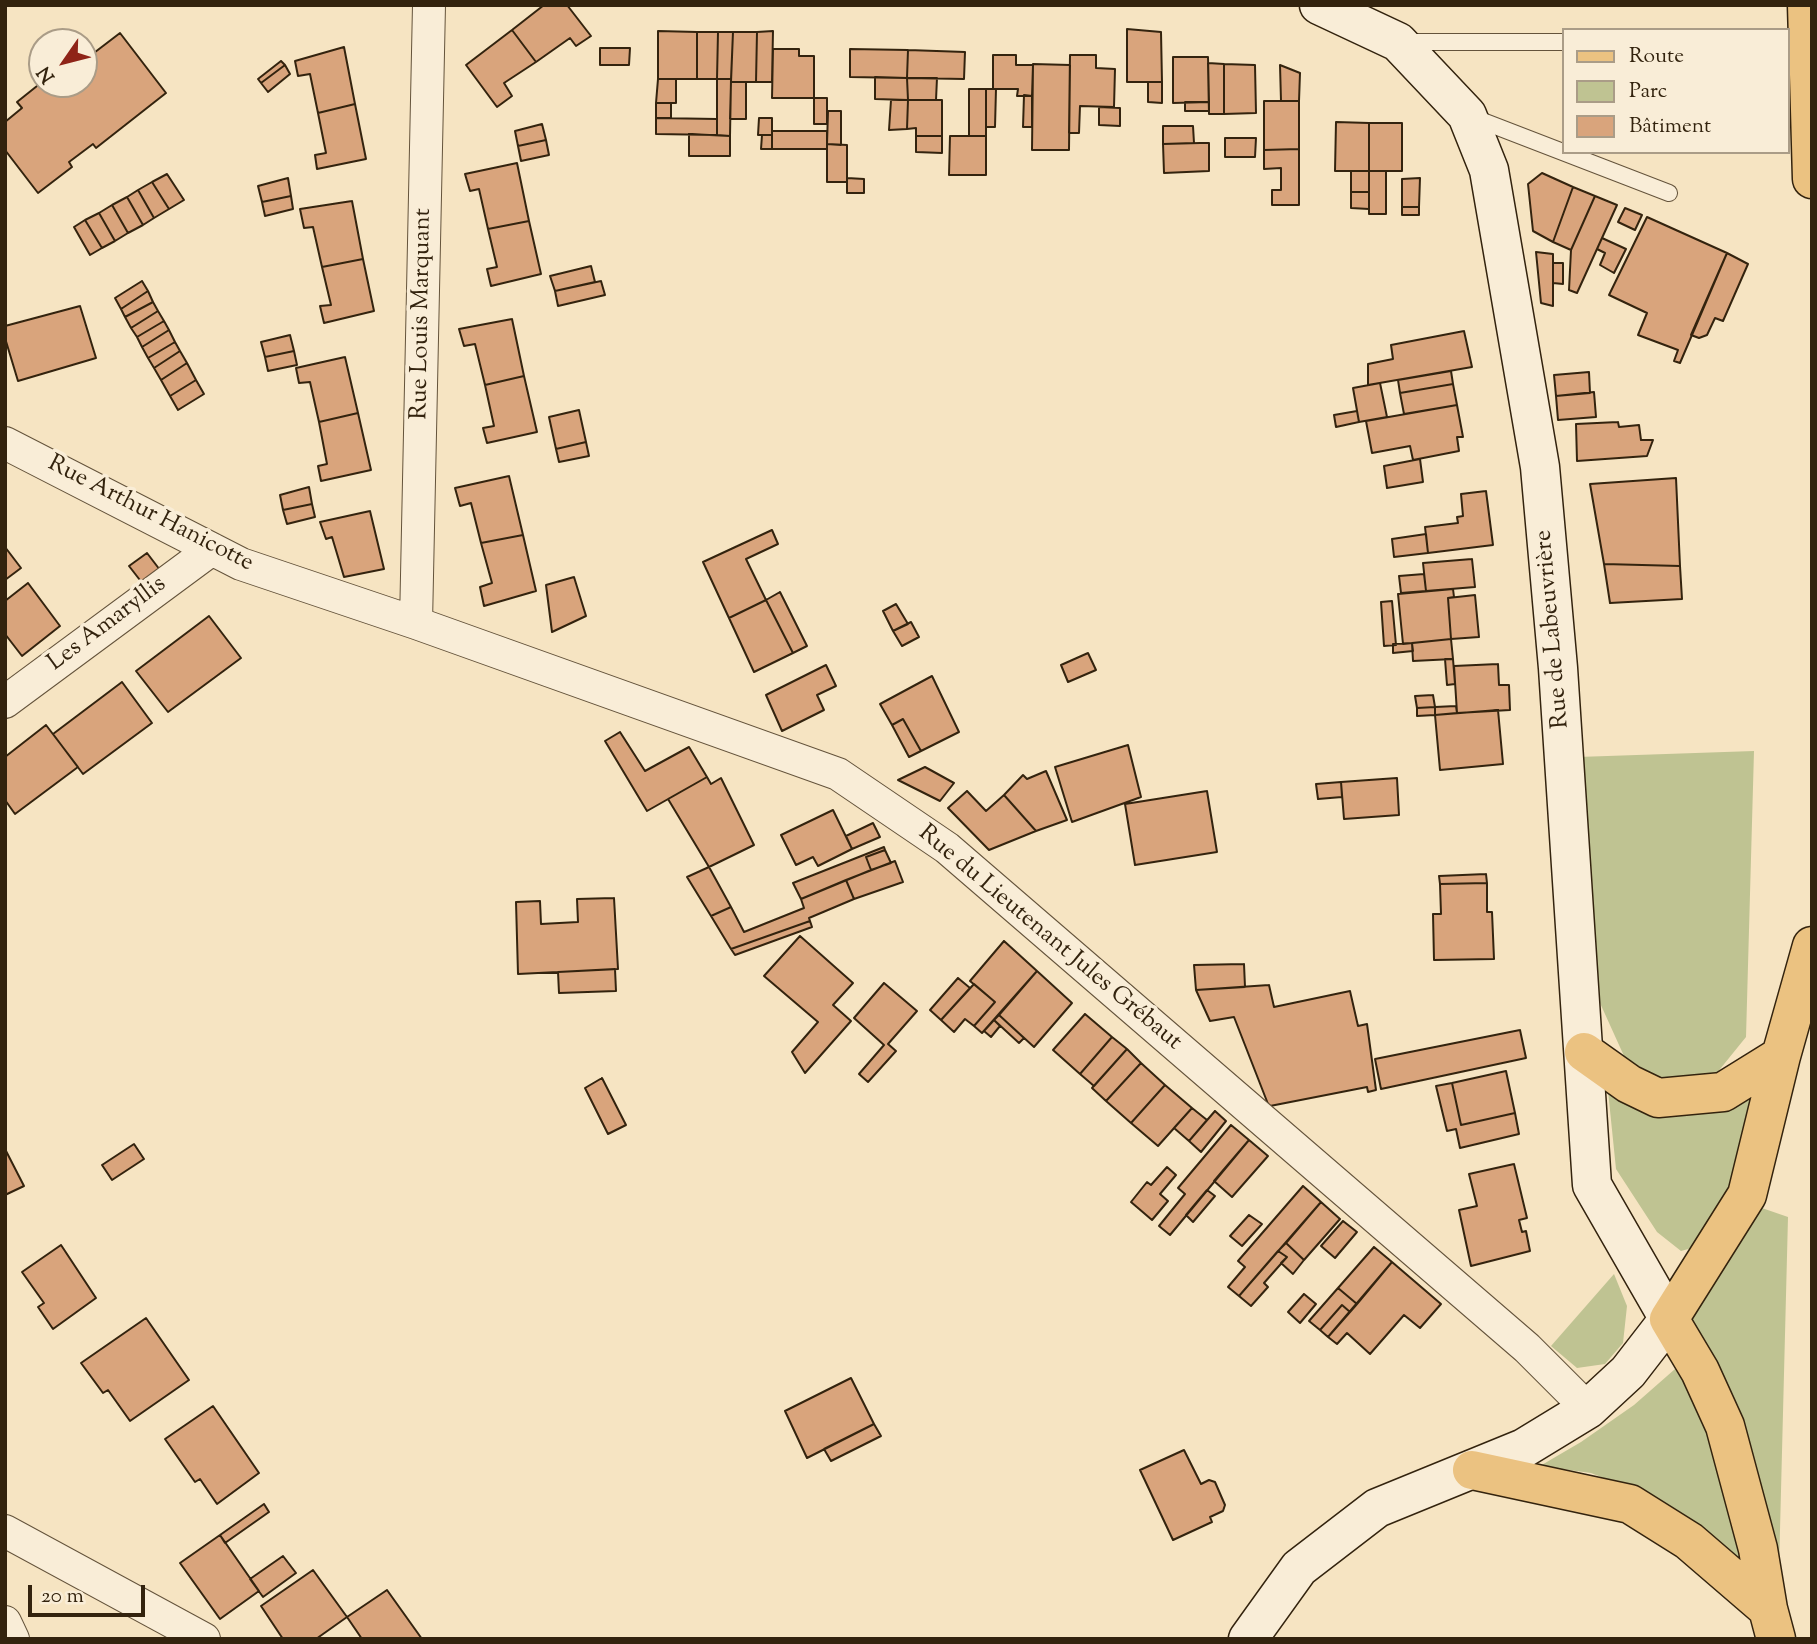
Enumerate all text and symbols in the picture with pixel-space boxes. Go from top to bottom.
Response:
north arrow [28,28,98,98]
legend [1562,28,1789,154]
text: Route [1629,42,1684,72]
text: N [32,60,62,88]
text: Parc [1629,77,1667,107]
text: Bâtiment [1629,112,1711,142]
street label: Rue Louis Marquant [407,208,439,420]
street label: Rue Arthur Hanicotte [42,451,258,579]
street label: Rue de Labeuvrière [1531,528,1577,730]
street label: Les Amaryllis [43,571,173,679]
street label: Rue du Lieutenant Jules Grébaut [911,820,1187,1058]
scale bar [32,1570,149,1614]
text: 20 m [41,1582,84,1612]

